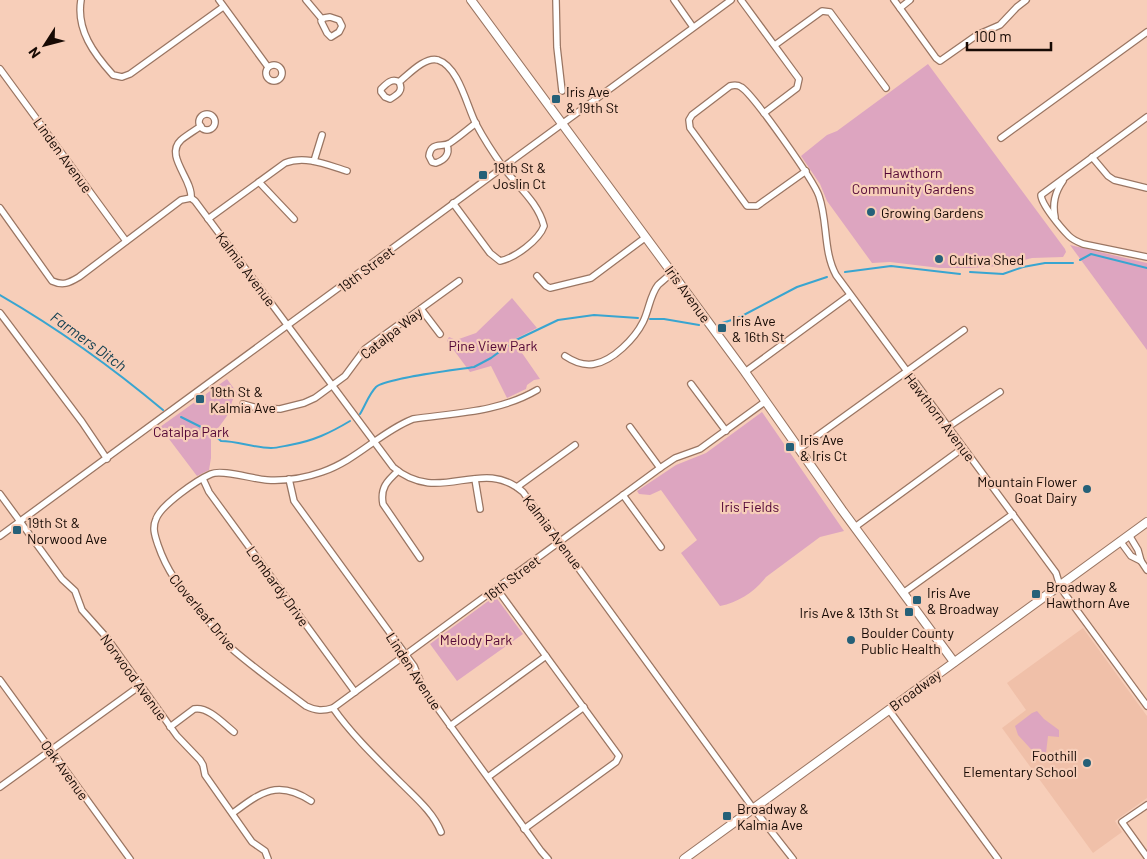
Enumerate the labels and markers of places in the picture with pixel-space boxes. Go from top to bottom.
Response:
place label: Iris Ave & 19th St [566,83,619,116]
marker: Iris Ave & 19th St [550,93,562,105]
place label: 19th St & Joslin Ct [493,159,546,192]
marker: 19th St & Joslin Ct [477,169,489,181]
place label: Growing Gardens [881,204,984,221]
marker: Growing Gardens [865,206,877,218]
place label: Cultiva Shed [949,251,1024,268]
marker: Cultiva Shed [933,253,945,265]
place label: Iris Ave & 16th St [732,312,785,345]
marker: Iris Ave & 16th St [716,322,728,334]
place label: 19th St & Kalmia Ave [210,383,276,416]
marker: 19th St & Kalmia Ave [194,393,206,405]
place label: Iris Ave & Iris Ct [800,431,847,464]
marker: Iris Ave & Iris Ct [784,441,796,453]
place label: Mountain Flower Goat Dairy [977,473,1078,506]
marker: Mountain Flower Goat Dairy [1081,483,1093,495]
place label: 19th St & Norwood Ave [27,514,107,547]
marker: 19th St & Norwood Ave [11,524,23,536]
place label: Broadway & Hawthorn Ave [1046,578,1130,611]
place label: Iris Ave & Broadway [927,584,999,617]
marker: Broadway & Hawthorn Ave [1030,588,1042,600]
marker: Iris Ave & Broadway [911,594,923,606]
place label: Iris Ave & 13th St [800,604,899,621]
marker: Iris Ave & 13th St [903,606,915,618]
place label: Boulder County Public Health [861,624,954,657]
marker: Boulder County Public Health [845,634,857,646]
place label: Foothill Elementary School [963,747,1077,780]
marker: Foothill Elementary School [1081,757,1093,769]
place label: Broadway & Kalmia Ave [737,800,809,833]
marker: Broadway & Kalmia Ave [721,810,733,822]

